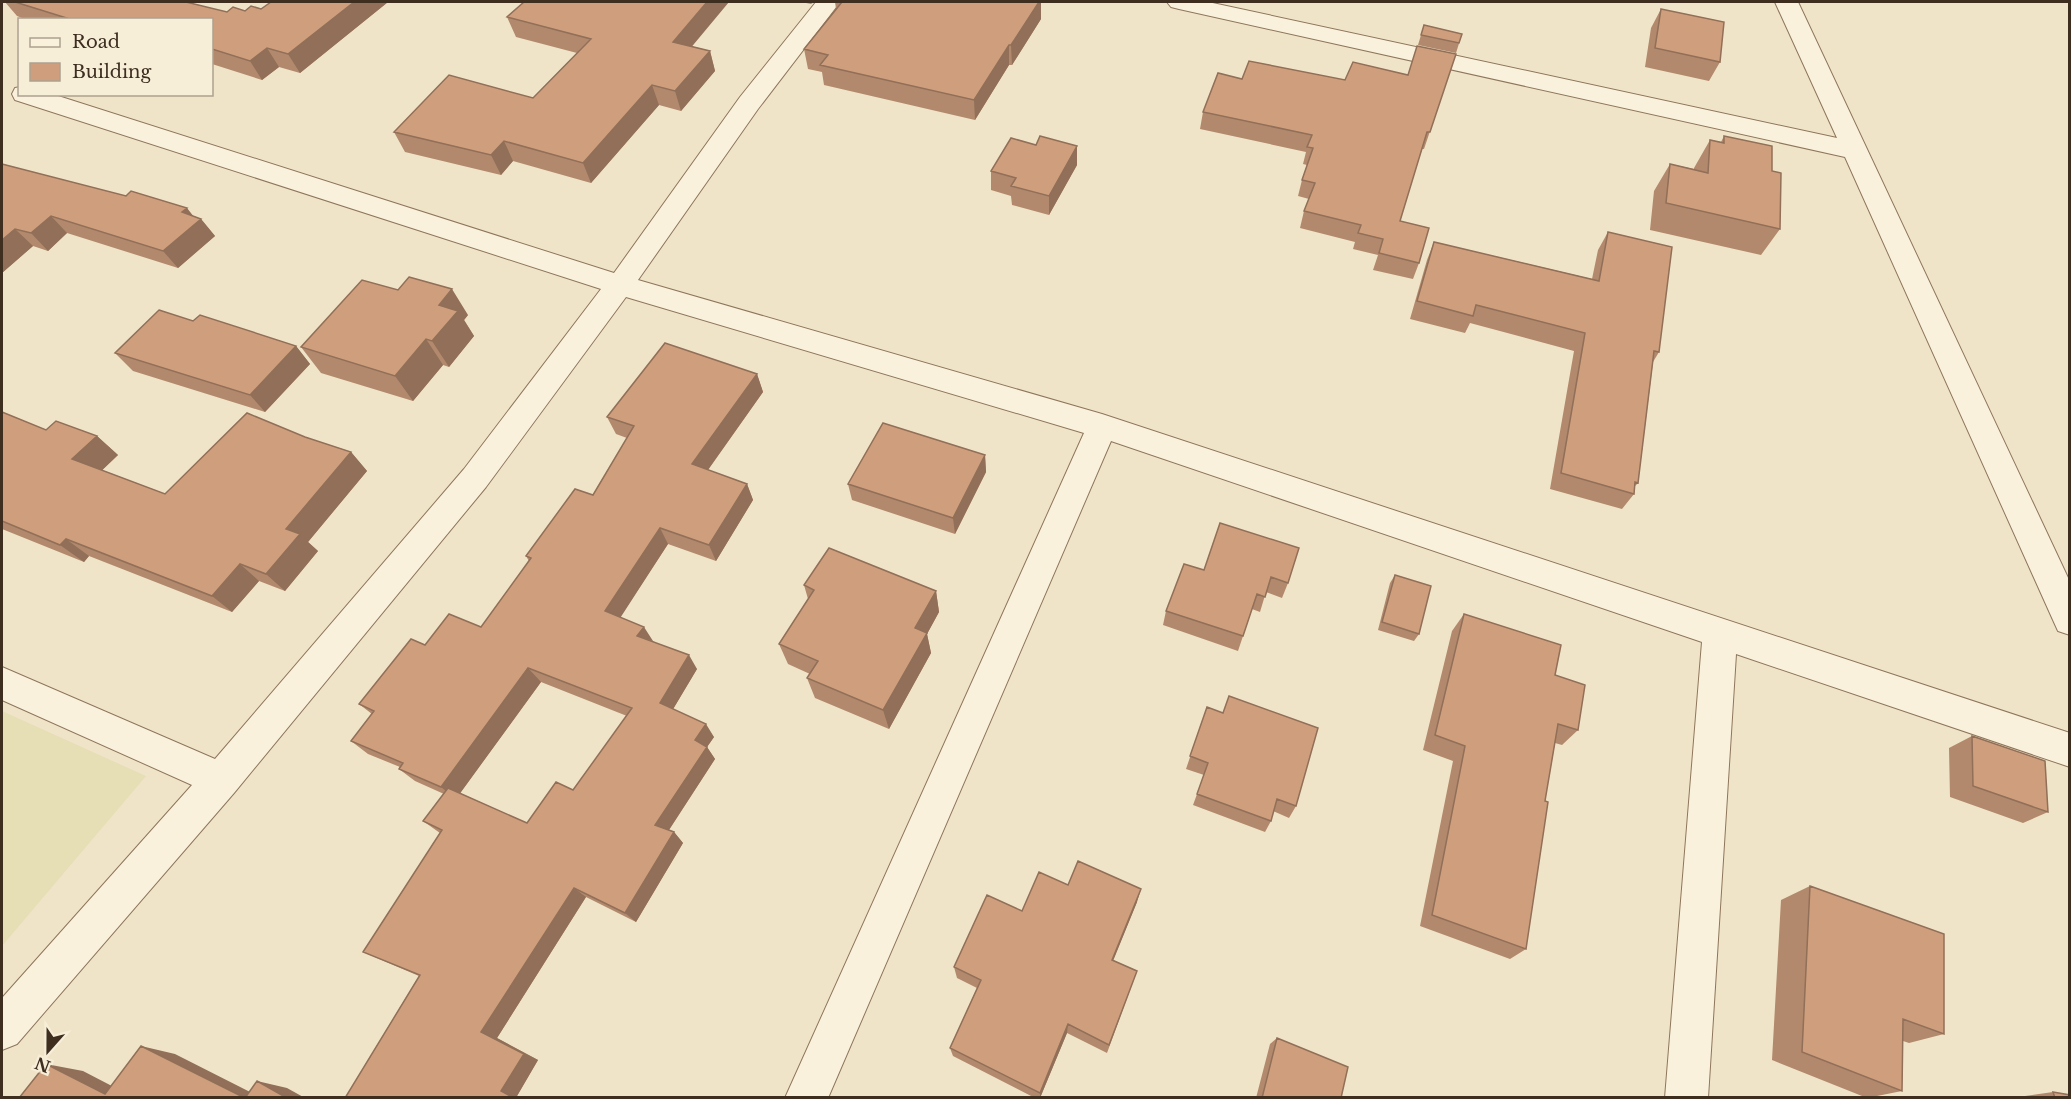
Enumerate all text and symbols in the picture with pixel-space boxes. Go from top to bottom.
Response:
legend [18,18,213,96]
text: Road [72,31,120,53]
text: Building [72,61,151,83]
north arrow [18,1021,78,1081]
text: N [32,1053,53,1077]

